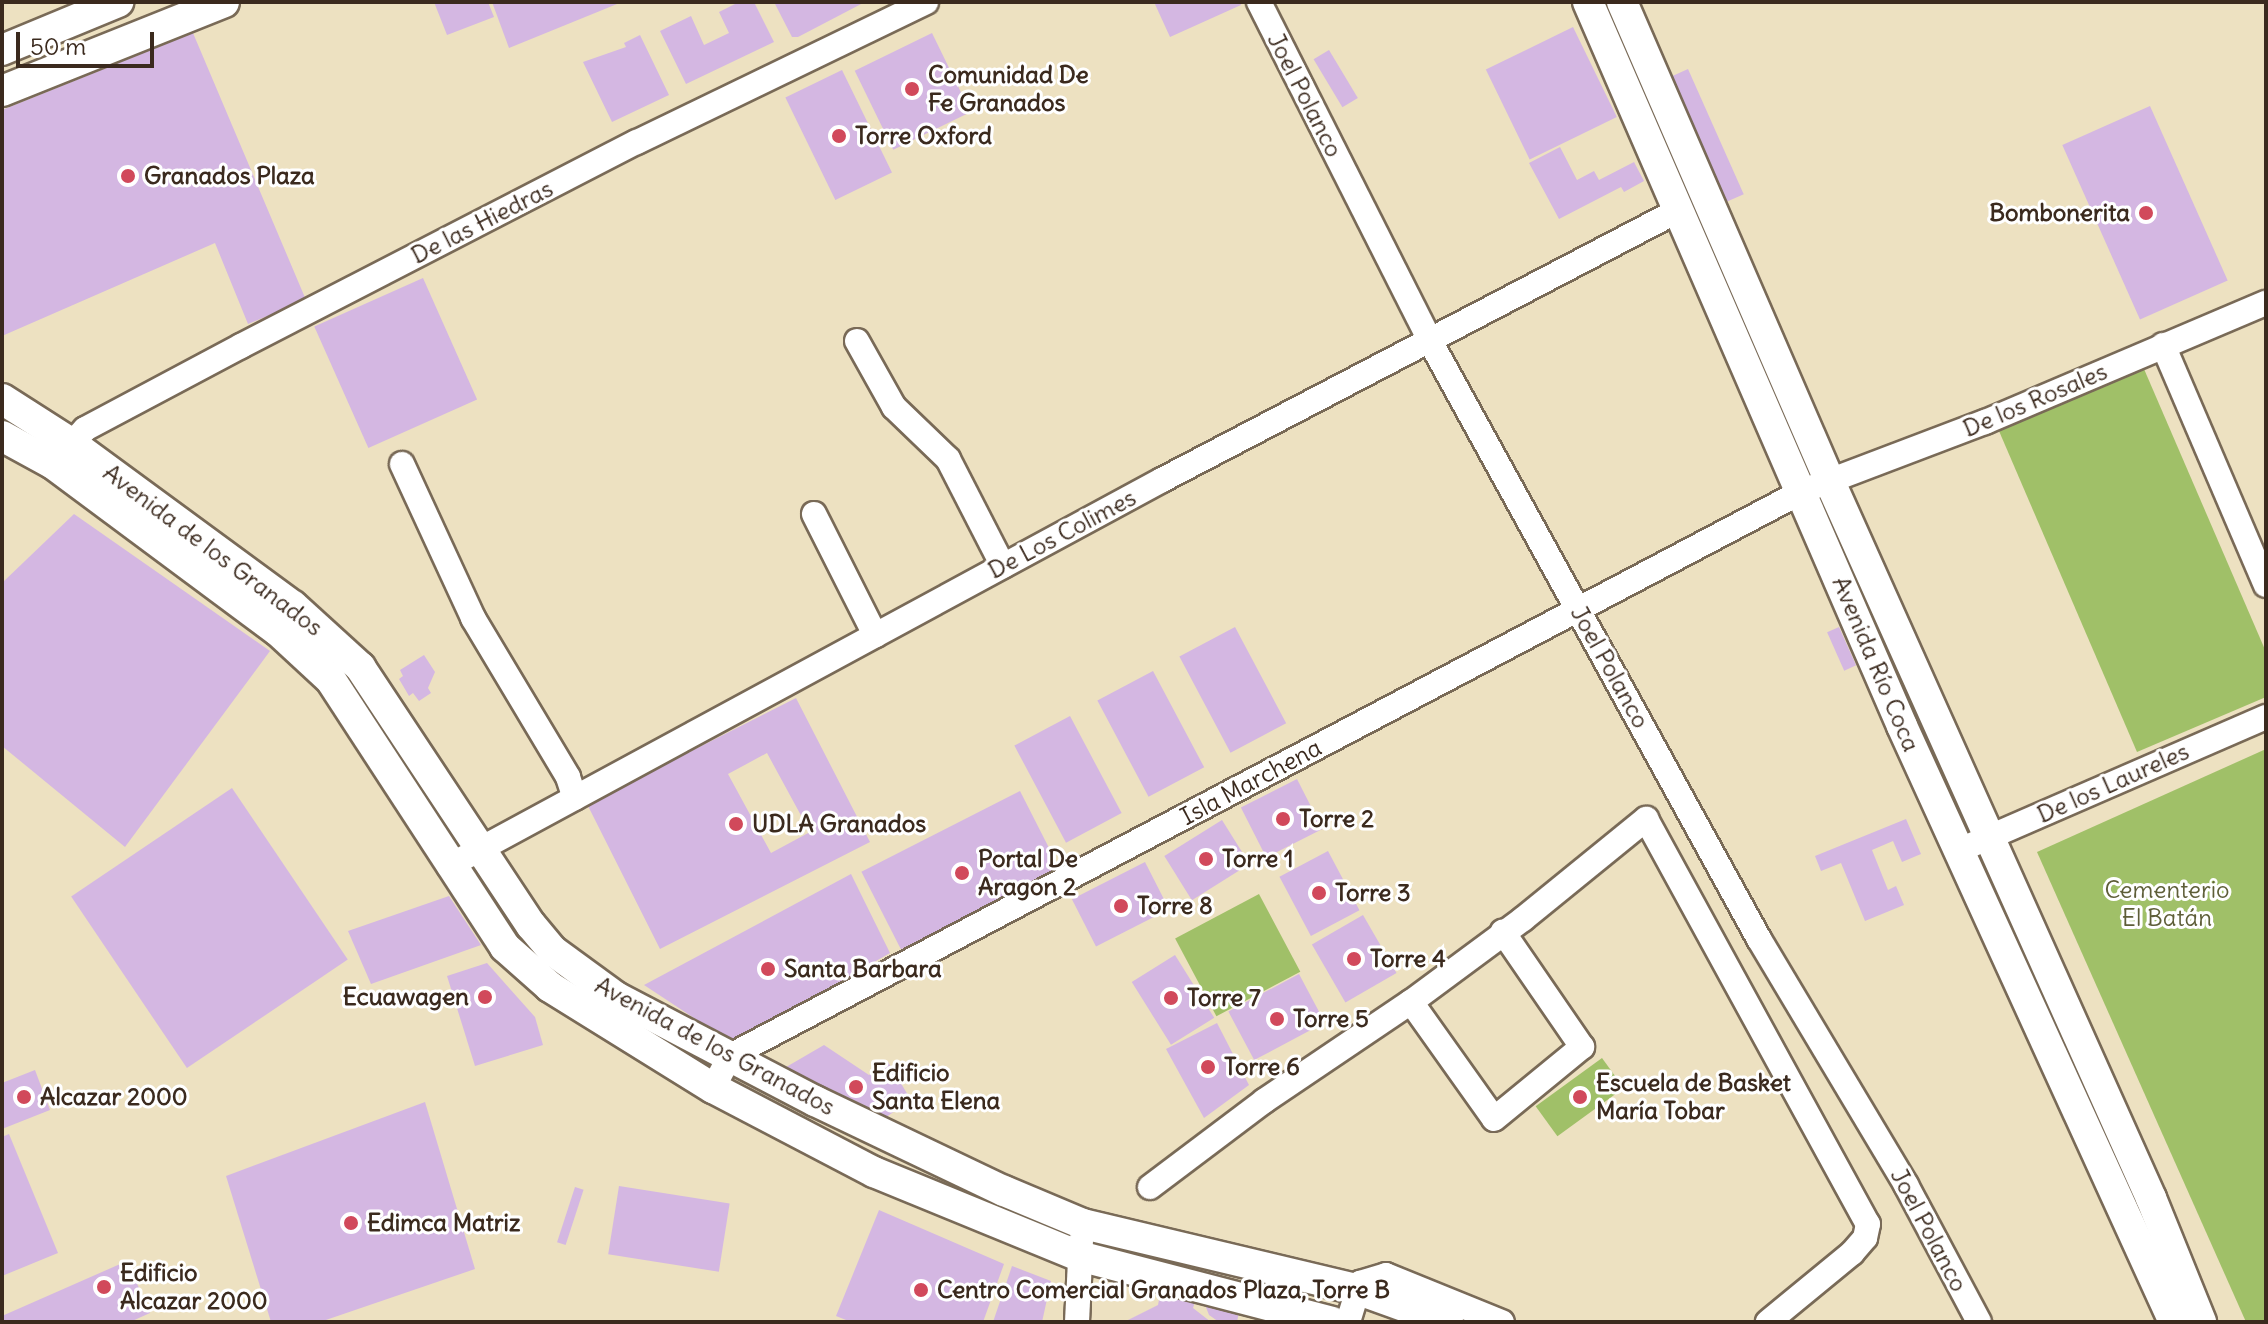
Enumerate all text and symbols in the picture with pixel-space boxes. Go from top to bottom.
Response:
scale bar [20,16,158,66]
street label: Joel Polanco [1261,28,1349,162]
text: 50 m [30,31,86,61]
place label: Comunidad De Fe Granados [928,61,1089,117]
marker: Comunidad De Fe Granados [903,80,921,98]
place label: Torre Oxford [855,122,992,150]
marker: Torre Oxford [830,127,848,145]
place label: Granados Plaza [144,162,315,190]
marker: Granados Plaza [119,167,137,185]
street label: De las Hiedras [406,174,558,270]
place label: Bombonerita [1989,199,2130,227]
marker: Bombonerita [2137,204,2155,222]
street label: De los Rosales [1959,357,2111,443]
street label: Avenida de los Granados [98,458,328,642]
street label: De Los Colimes [983,483,1141,585]
street label: Avenida Río Coca [1826,572,1926,756]
street label: Joel Polanco [1565,601,1655,733]
street label: Isla Marchena [1176,733,1326,831]
street label: De los Laureles [2033,737,2193,829]
place label: Torre 2 [1299,805,1374,833]
place label: UDLA Granados [752,810,926,838]
marker: Torre 2 [1274,810,1292,828]
marker: UDLA Granados [727,815,745,833]
place label: Portal De Aragon 2 [978,845,1078,901]
place label: Torre 1 [1222,845,1294,873]
marker: Torre 1 [1197,850,1215,868]
marker: Portal De Aragon 2 [953,864,971,882]
park label: Cementerio El Batán [2104,876,2230,932]
place label: Torre 3 [1335,879,1411,907]
marker: Torre 3 [1310,884,1328,902]
place label: Torre 8 [1137,892,1213,920]
marker: Torre 8 [1112,897,1130,915]
place label: Torre 4 [1370,945,1446,973]
marker: Torre 4 [1345,950,1363,968]
place label: Santa Barbara [784,955,942,983]
marker: Santa Barbara [759,960,777,978]
street label: Avenida de los Granados [590,971,840,1121]
place label: Ecuawagen [343,983,469,1011]
place label: Torre 7 [1187,984,1261,1012]
marker: Ecuawagen [476,988,494,1006]
marker: Torre 7 [1162,989,1180,1007]
place label: Torre 5 [1293,1005,1369,1033]
marker: Torre 5 [1268,1010,1286,1028]
place label: Torre 6 [1224,1053,1300,1081]
marker: Torre 6 [1199,1058,1217,1076]
place label: Edificio Santa Elena [872,1059,1000,1115]
place label: Escuela de Basket María Tobar [1596,1069,1791,1125]
marker: Edificio Santa Elena [847,1078,865,1096]
place label: Alcazar 2000 [40,1083,188,1111]
marker: Alcazar 2000 [15,1088,33,1106]
marker: Escuela de Basket María Tobar [1571,1088,1589,1106]
street label: Joel Polanco [1884,1163,1974,1297]
place label: Edimca Matriz [367,1209,520,1237]
marker: Edimca Matriz [342,1214,360,1232]
place label: Edificio Alcazar 2000 [120,1259,268,1315]
place label: Centro Comercial Granados Plaza, Torre B [937,1276,1390,1304]
marker: Edificio Alcazar 2000 [95,1278,113,1296]
marker: Centro Comercial Granados Plaza, Torre B [912,1281,930,1299]

